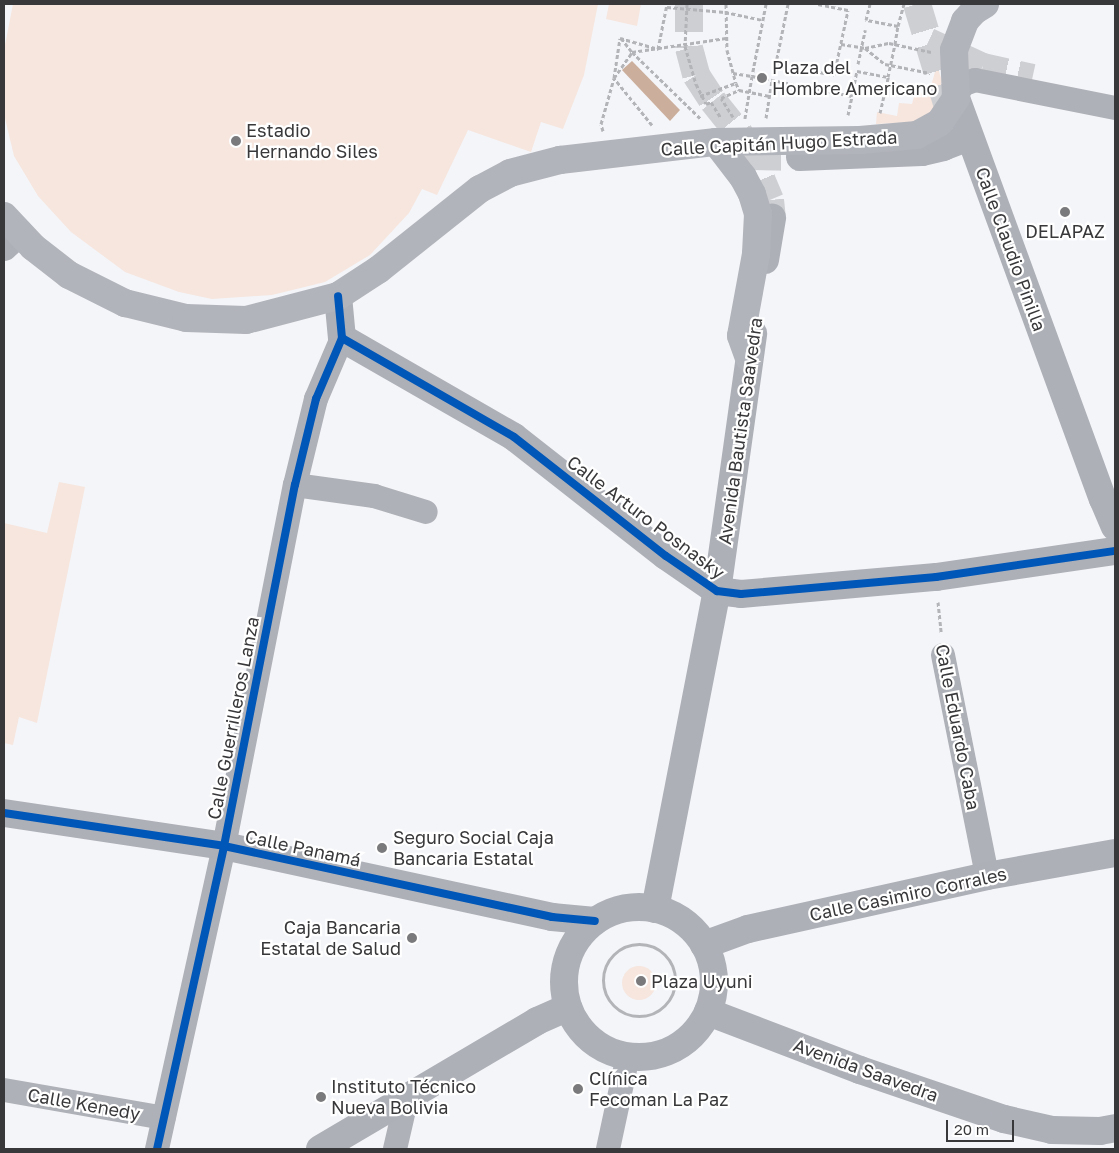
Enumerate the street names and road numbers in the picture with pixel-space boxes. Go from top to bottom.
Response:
street label: Calle Capitán Hugo Estrada [660,126,898,160]
street label: Calle Claudio Pinilla [971,164,1051,334]
street label: Avenida Bautista Saavedra [713,316,767,546]
street label: Calle Arturo Posnasky [563,451,729,583]
street label: Calle Guerrilleros Lanza [203,615,263,821]
street label: Calle Eduardo Caba [931,642,985,812]
street label: Calle Panamá [243,825,363,871]
street label: Calle Casimiro Corrales [807,863,1009,925]
street label: Avenida Saavedra [791,1034,941,1106]
street label: Calle Kenedy [26,1083,142,1125]

